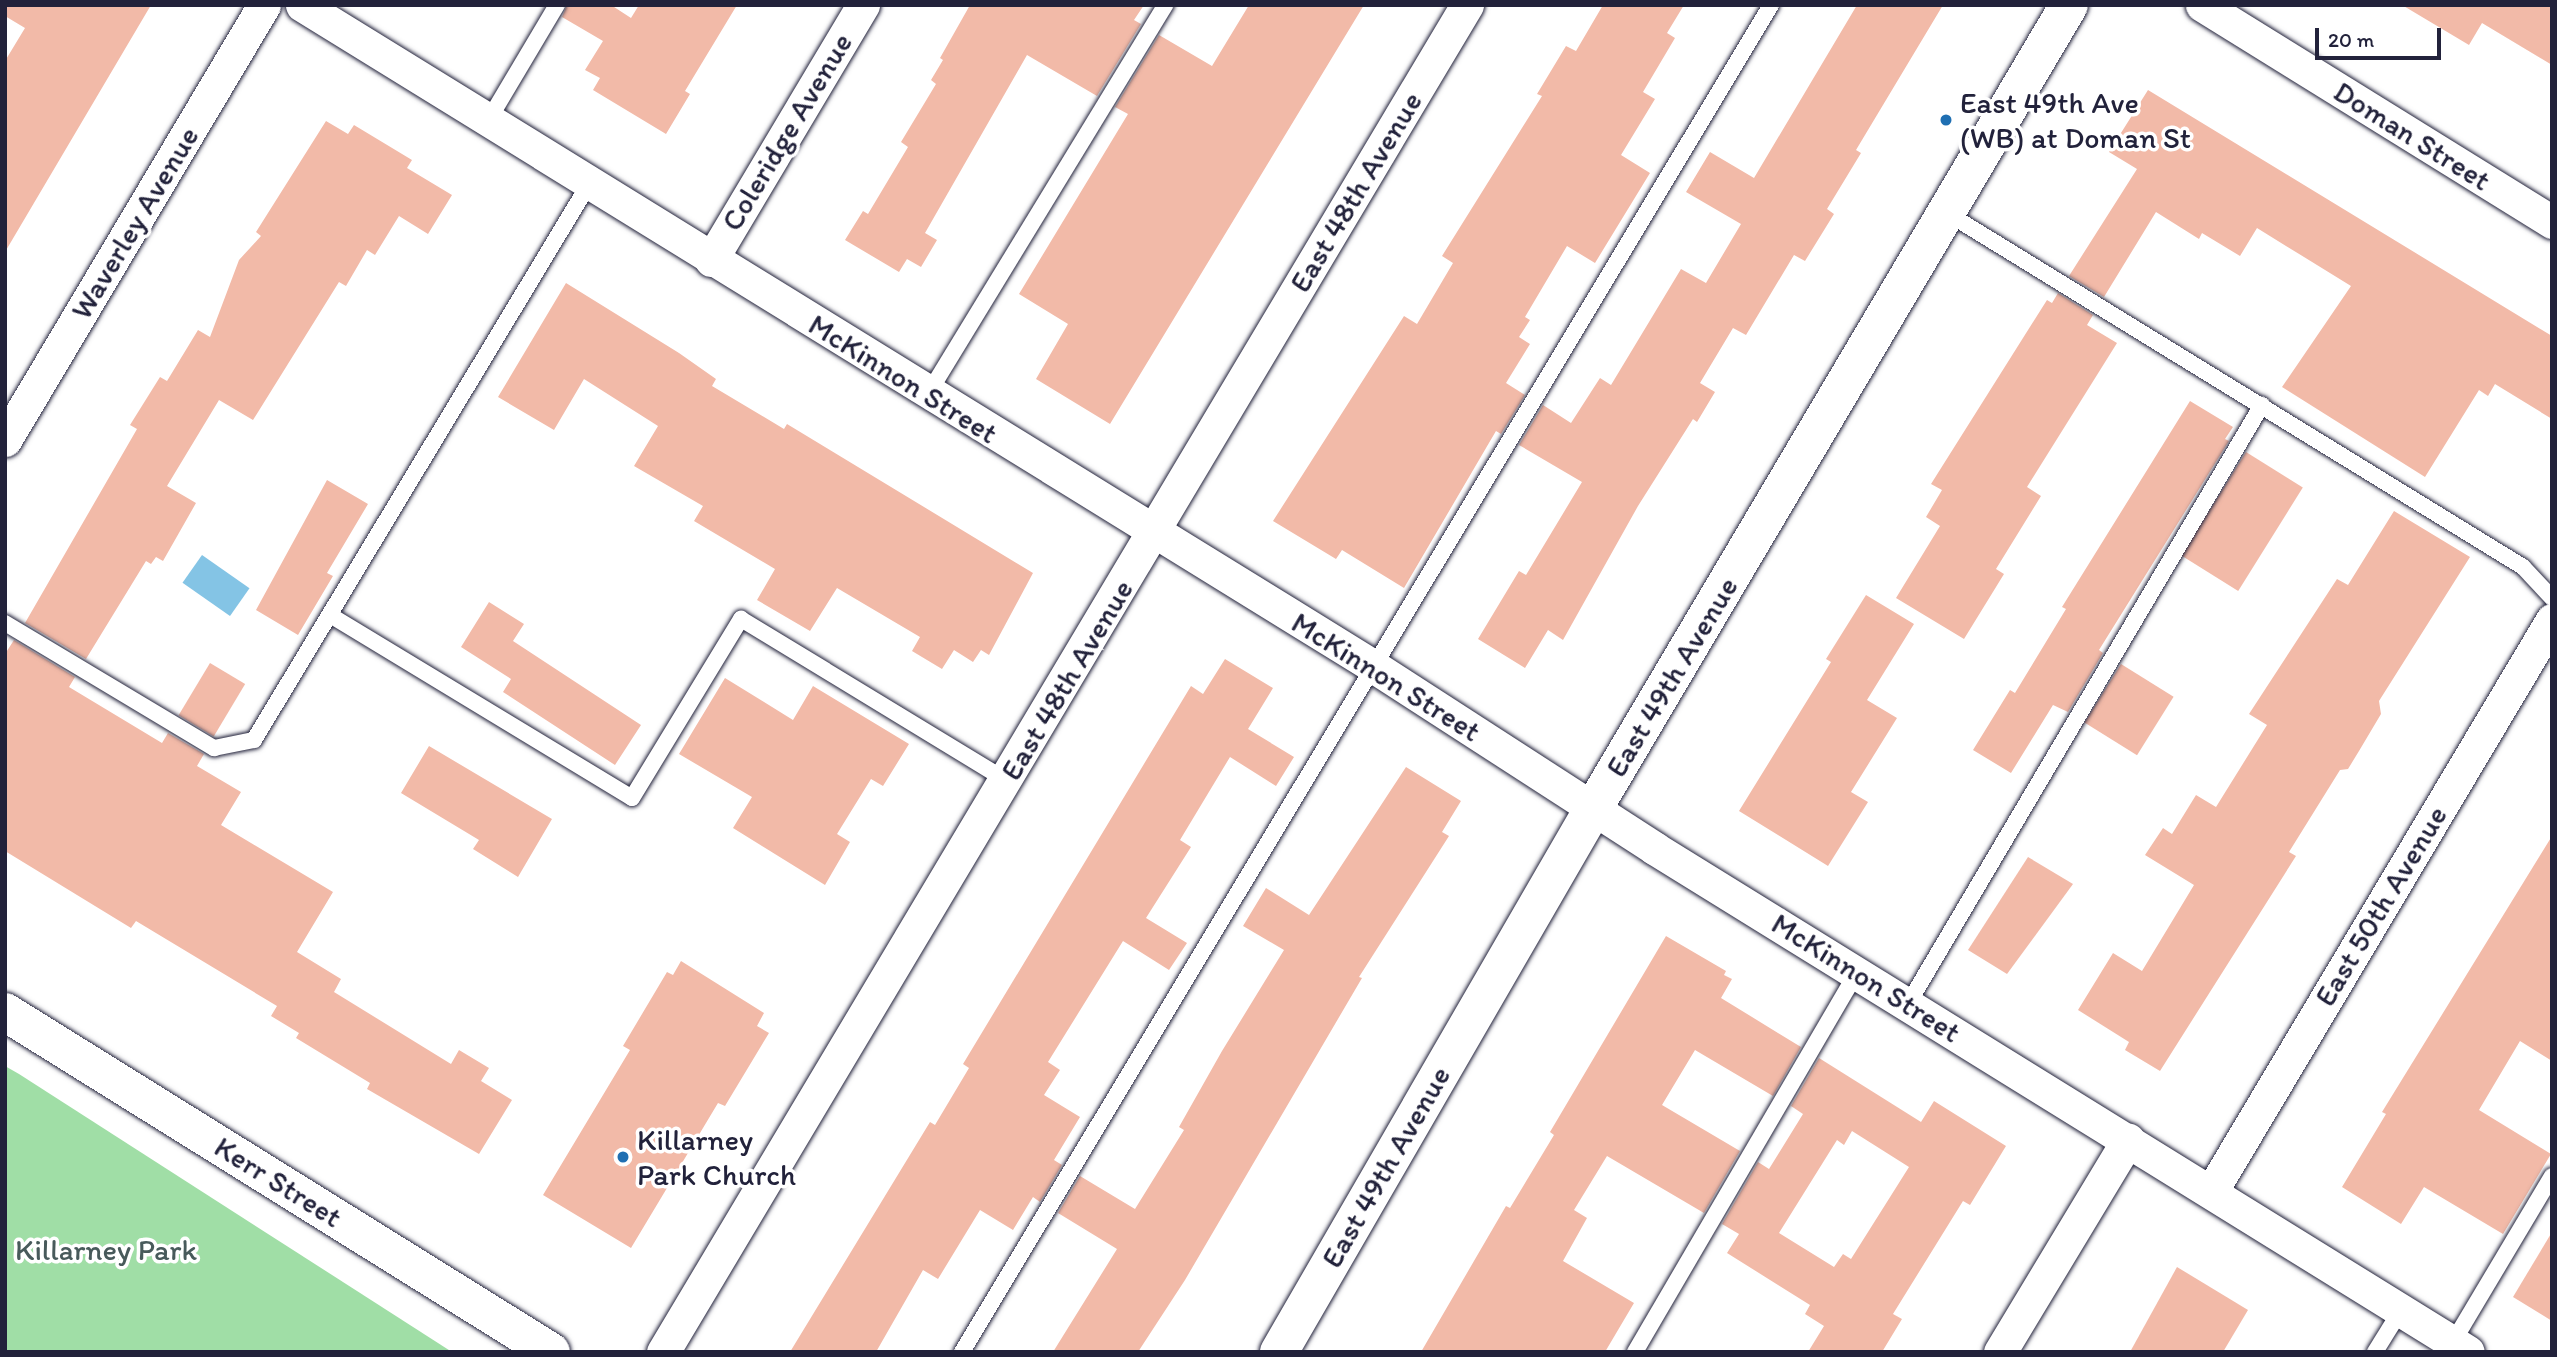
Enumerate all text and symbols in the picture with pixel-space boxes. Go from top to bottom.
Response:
scale bar [2319,14,2445,58]
street label: Coleridge Avenue [714,27,860,237]
text: 20 m [2328,27,2374,52]
street label: Doman Street [2327,74,2497,198]
place label: East 49th Ave (WB) at Doman St [1960,85,2191,155]
street label: East 48th Avenue [1283,86,1429,298]
marker: East 49th Ave (WB) at Doman St [1938,112,1954,128]
street label: Waverley Avenue [64,121,206,325]
street label: McKinnon Street [802,307,1004,451]
street label: East 49th Avenue [1599,572,1745,782]
street label: East 48th Avenue [994,574,1140,786]
street label: McKinnon Street [1285,605,1487,749]
street label: East 50th Avenue [2308,800,2454,1012]
street label: McKinnon Street [1765,906,1967,1050]
street label: East 49th Avenue [1314,1061,1458,1273]
place label: Killarney Park Church [637,1122,796,1192]
street label: Kerr Street [208,1129,348,1235]
marker: Killarney Park Church [615,1149,631,1165]
park label: Killarney Park [15,1232,197,1268]

